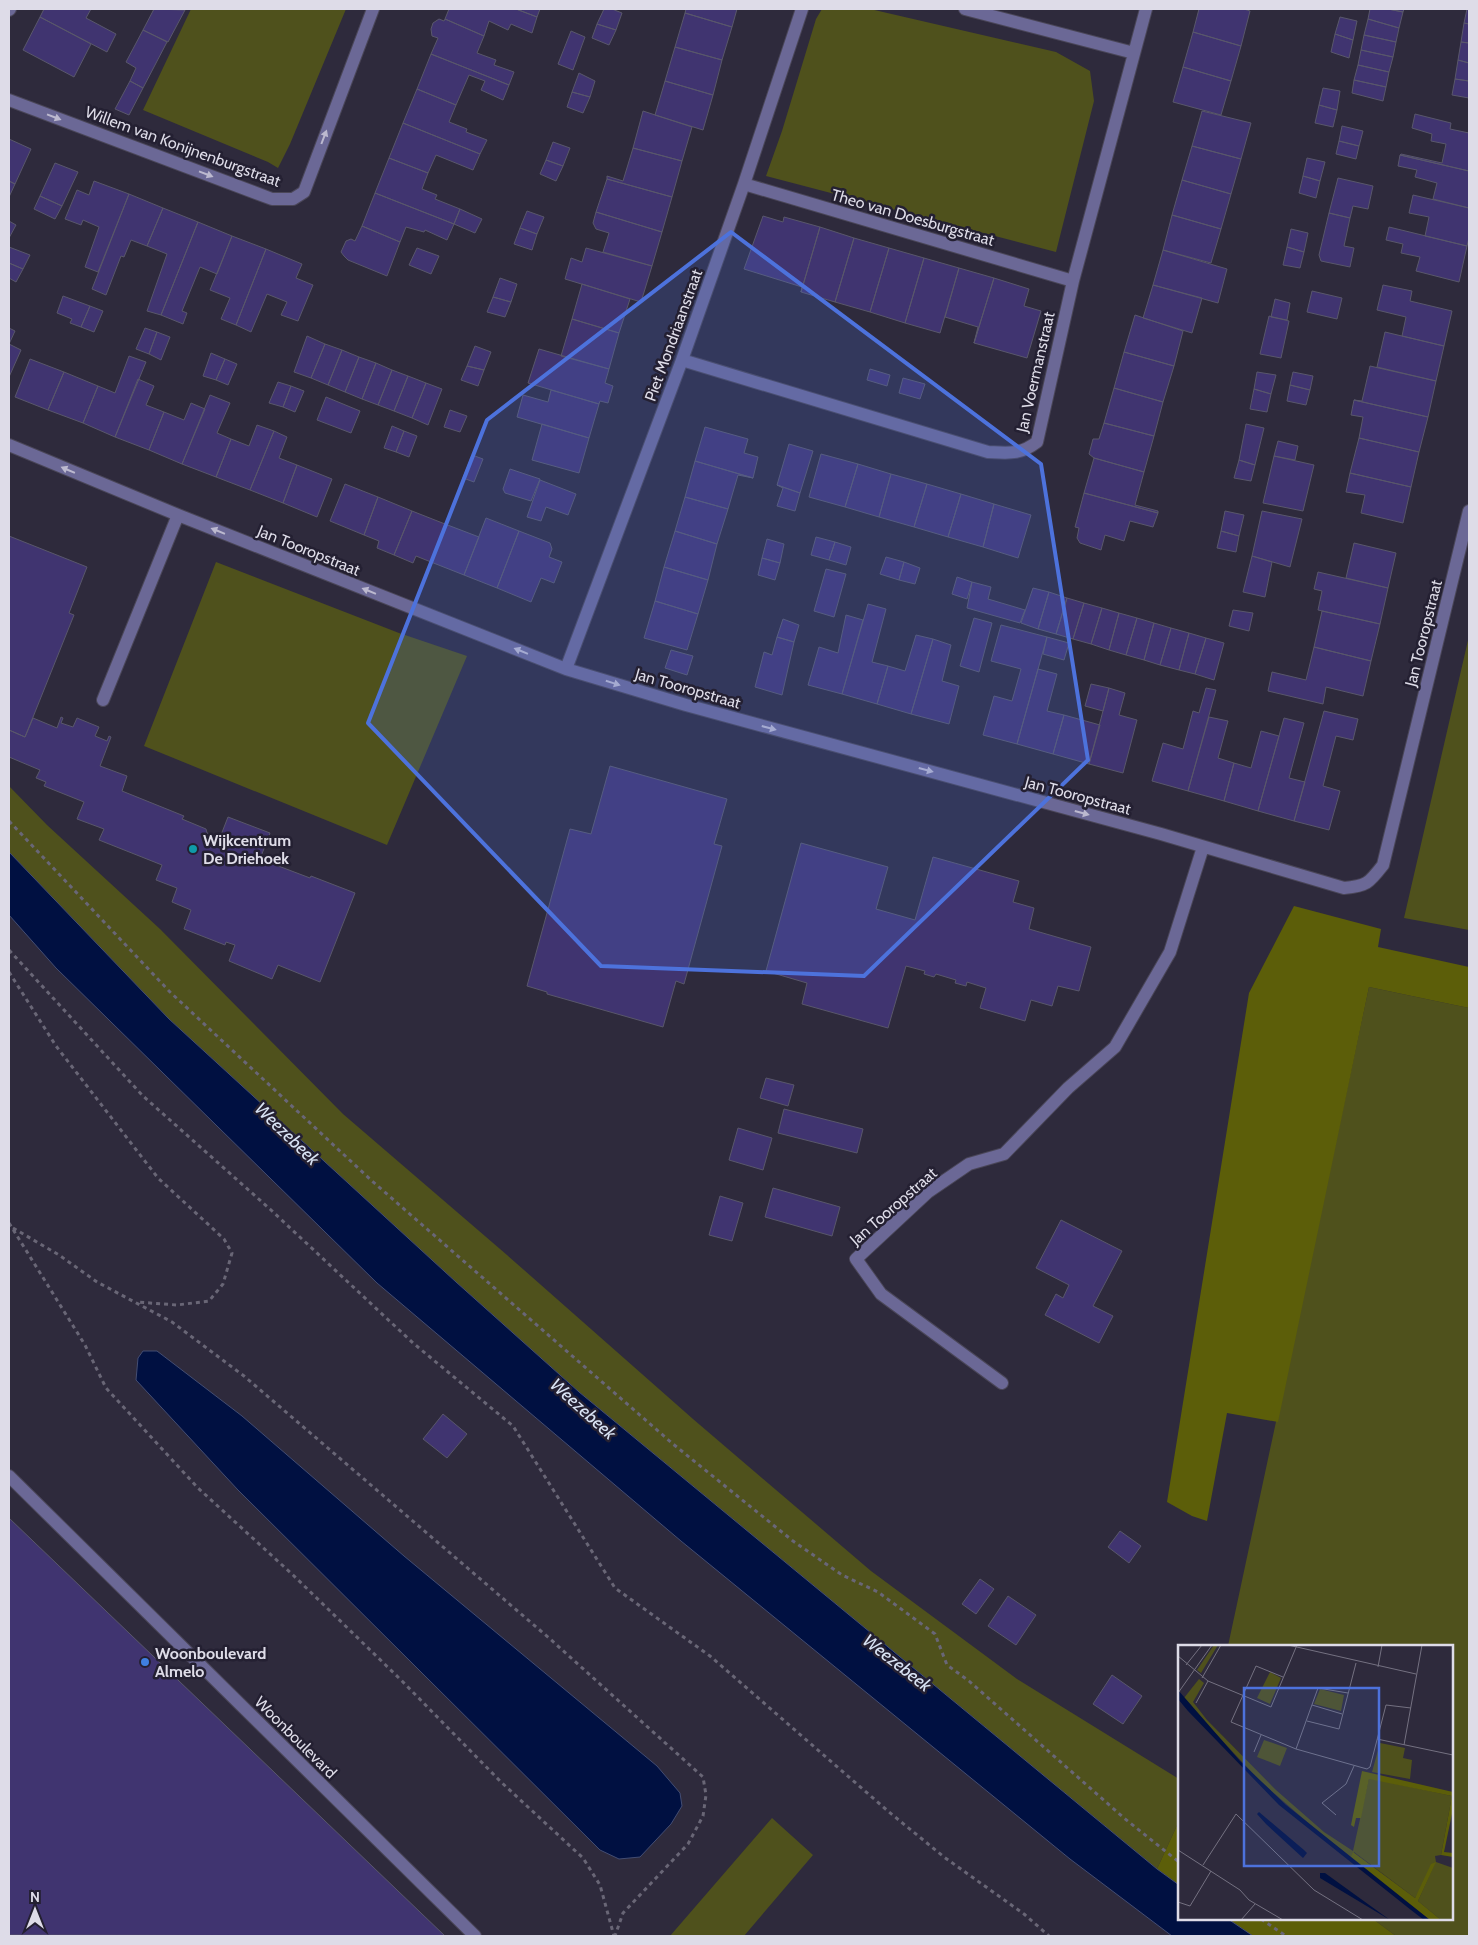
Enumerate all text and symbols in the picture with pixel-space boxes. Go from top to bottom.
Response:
street label: Willem van Konijnenburgstraat [83,102,284,191]
one-way arrow [47,114,62,121]
one-way arrow [320,129,328,144]
one-way arrow [199,171,214,179]
street label: Theo van Doesburgstraat [829,185,997,250]
street label: Piet Mondriaanstraat [641,266,706,404]
street label: Jan Voermanstraat [1012,309,1059,435]
one-way arrow [61,465,75,473]
street label: Jan Tooropstraat [254,521,364,580]
one-way arrow [211,527,226,534]
street label: Jan Tooropstraat [1401,577,1446,689]
one-way arrow [362,587,377,594]
one-way arrow [513,647,528,654]
street label: Jan Tooropstraat [632,664,744,713]
one-way arrow [605,680,620,687]
one-way arrow [761,724,776,732]
one-way arrow [918,766,933,774]
street label: Jan Tooropstraat [1022,772,1134,819]
one-way arrow [1075,809,1090,817]
place label: Wijkcentrum De Driehoek [203,831,291,868]
marker: Wijkcentrum De Driehoek [187,843,199,855]
water label: Weezebeek [250,1098,325,1171]
street label: Jan Tooropstraat [845,1163,941,1250]
water label: Weezebeek [545,1374,622,1445]
water label: Weezebeek [858,1629,937,1697]
place label: Woonboulevard Almelo [155,1644,266,1681]
inset map [1178,1645,1453,1920]
marker: Woonboulevard Almelo [139,1656,151,1668]
street label: Woonboulevard [251,1692,341,1782]
north arrow [10,1885,60,1935]
text: N [30,1888,40,1906]

